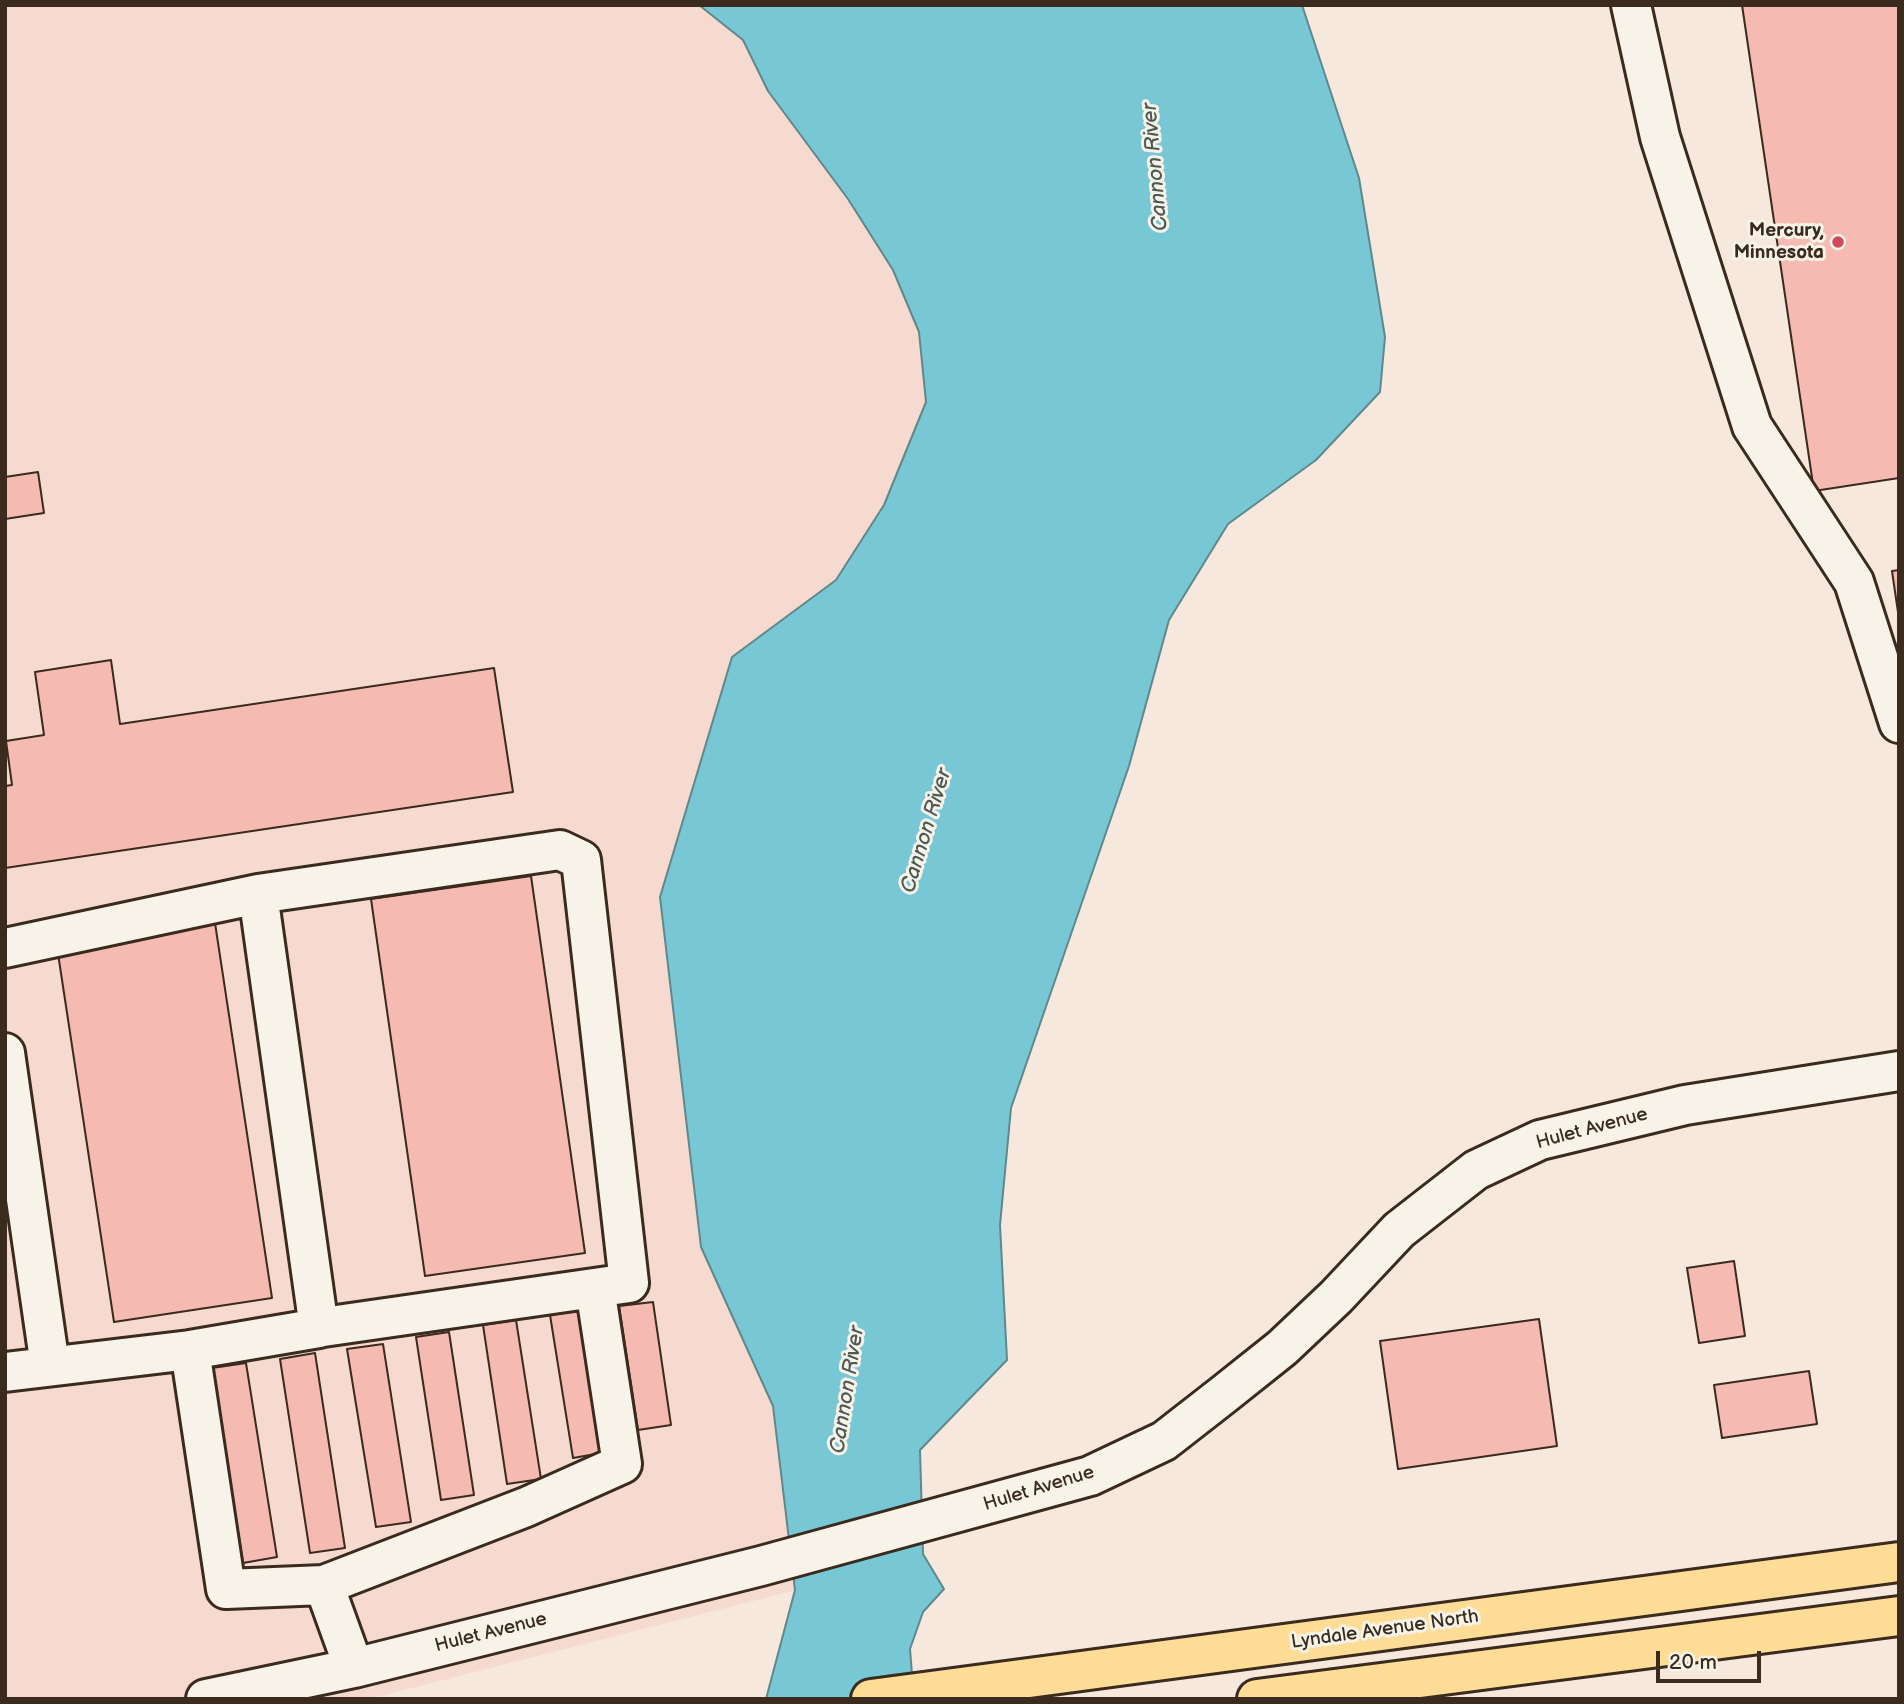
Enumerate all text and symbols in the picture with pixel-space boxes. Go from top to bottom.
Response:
water label: Cannon River [1138,102,1174,232]
place label: Mercury, Minnesota [1734,220,1824,264]
marker: Mercury, Minnesota [1830,234,1846,250]
water label: Cannon River [896,766,958,896]
street label: Hulet Avenue [1534,1103,1650,1155]
water label: Cannon River [825,1325,871,1455]
street label: Hulet Avenue [981,1461,1097,1517]
street label: Lyndale Avenue North [1290,1606,1480,1654]
street label: Hulet Avenue [433,1608,549,1658]
scale bar [1659,1638,1764,1682]
text: 20 m [1669,1650,1717,1675]

